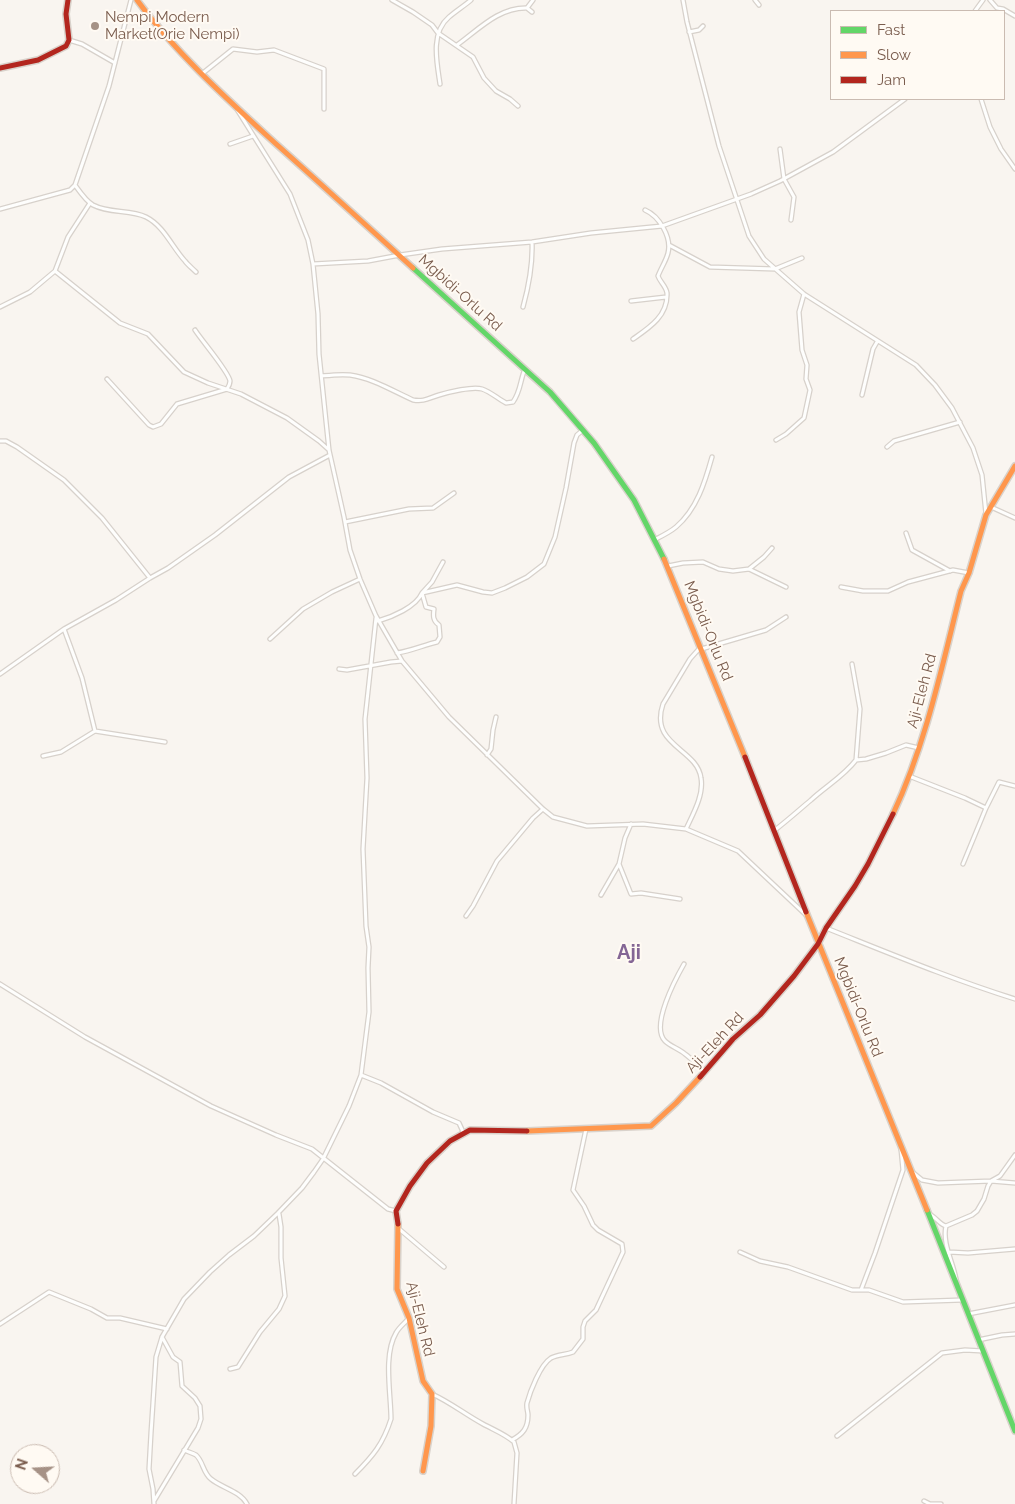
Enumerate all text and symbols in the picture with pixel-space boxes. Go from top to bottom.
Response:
place label: Nempi Modern Market(Orie Nempi) [105,8,240,43]
legend [830,10,1005,100]
marker: Nempi Modern Market(Orie Nempi) [89,20,101,32]
text: Fast [877,21,905,39]
text: Slow [877,46,911,64]
text: Jam [877,71,906,89]
street label: Mgbidi-Orlu Rd [415,251,505,335]
street label: Mgbidi-Orlu Rd [680,579,736,683]
street label: Aji-Eleh Rd [903,652,941,730]
district label: Aji [617,941,641,965]
street label: Mgbidi-Orlu Rd [830,955,886,1059]
street label: Aji-Eleh Rd [682,1009,748,1077]
street label: Aji-Eleh Rd [402,1280,438,1358]
north arrow [10,1444,60,1494]
text: N [12,1457,31,1472]

